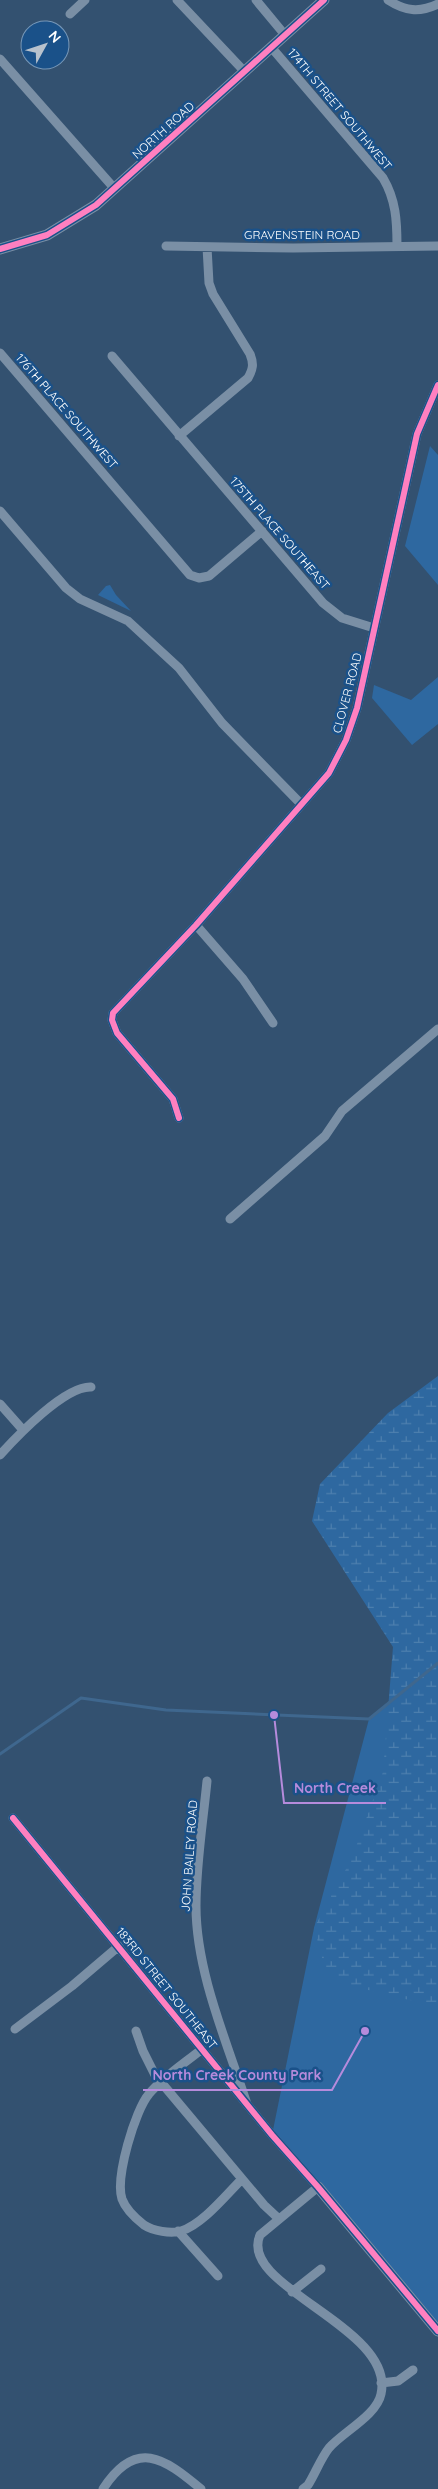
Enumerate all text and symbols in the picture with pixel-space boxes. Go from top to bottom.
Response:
north arrow [20,20,70,70]
text: N [45,27,65,46]
street label: 174TH STREET SOUTHWEST [285,45,395,173]
street label: NORTH ROAD [129,98,197,162]
street label: GRAVENSTEIN ROAD [244,227,360,242]
street label: 176TH PLACE SOUTHWEST [13,350,121,472]
street label: 175TH PLACE SOUTHEAST [227,474,333,592]
street label: CLOVER ROAD [329,651,365,735]
callout: North Creek [284,1774,386,1803]
text: North Creek [294,1779,376,1797]
street label: JOHN BAILEY ROAD [178,1799,200,1912]
street label: 183RD STREET SOUTHEAST [113,1924,221,2052]
callout: North Creek County Park [143,2061,332,2090]
text: North Creek County Park [152,2066,322,2084]

